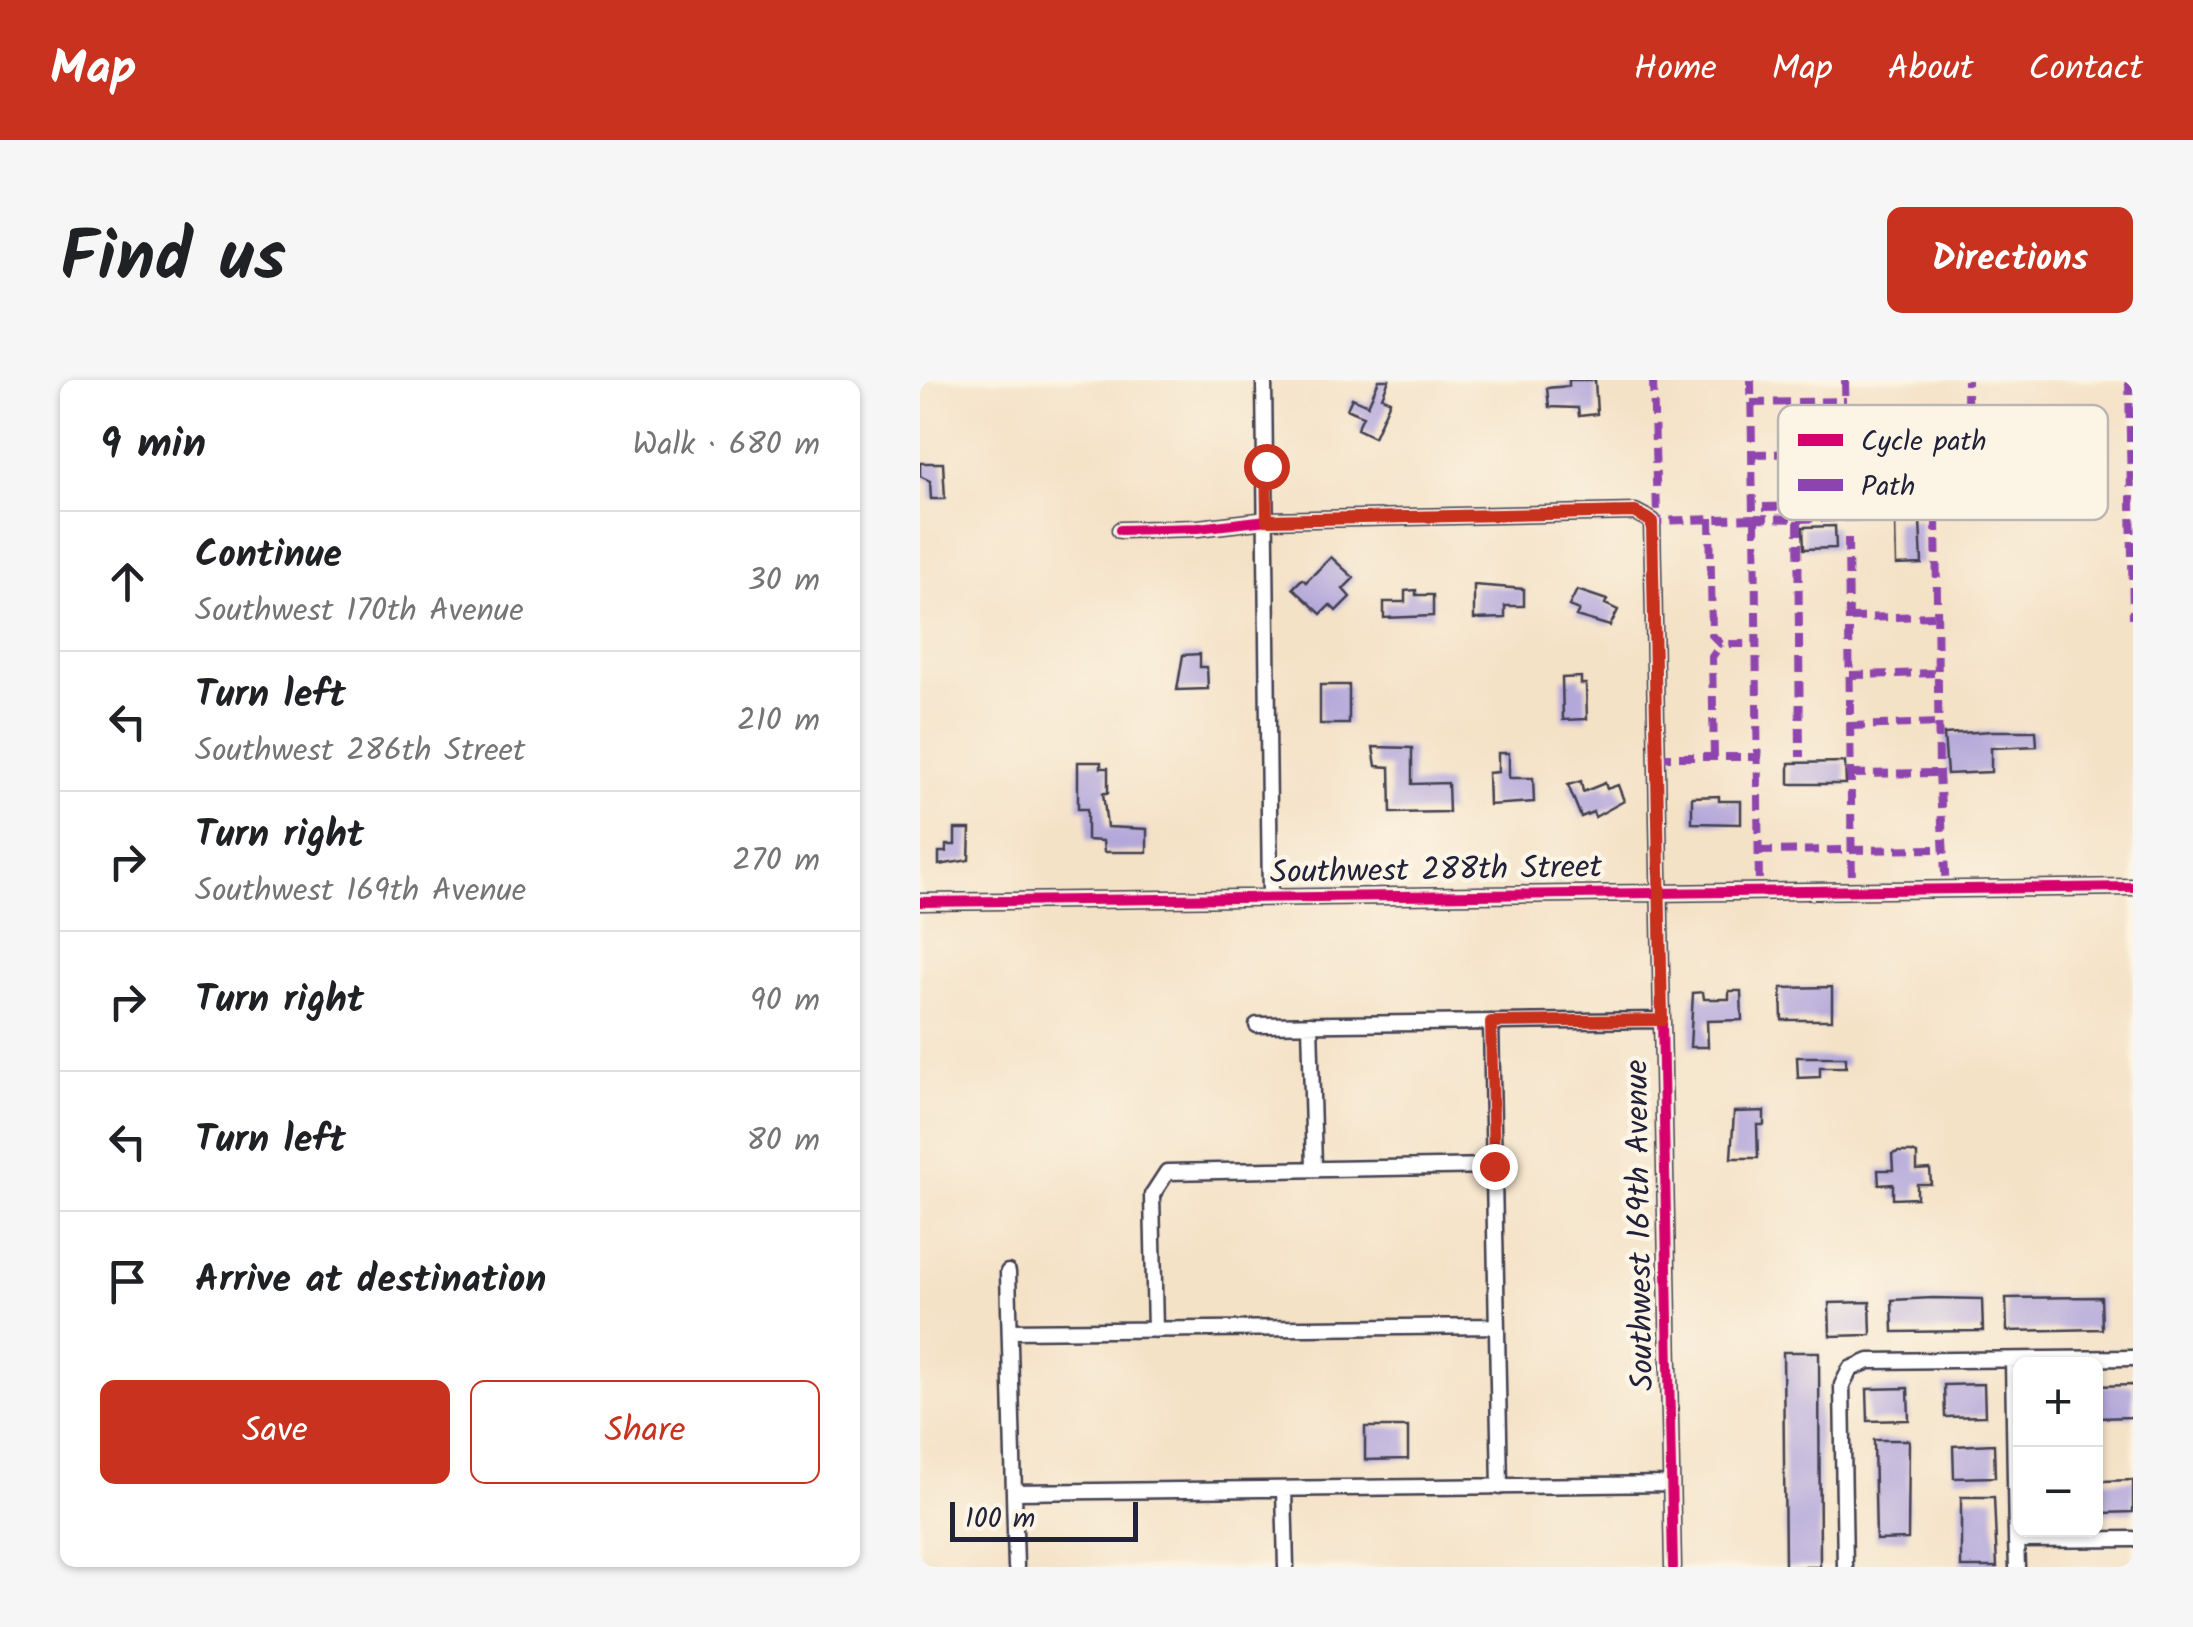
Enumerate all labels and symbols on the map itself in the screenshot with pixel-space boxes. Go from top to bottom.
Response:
legend [1778,405,2108,520]
text: Cycle path [1861,420,1986,465]
route start [1244,444,1290,490]
text: Path [1861,465,1915,510]
street label: Southwest 288th Street [1270,843,1603,899]
street label: Southwest 169th Avenue [1613,1059,1669,1391]
route end [1472,1144,1518,1190]
scale bar [950,1497,1138,1542]

